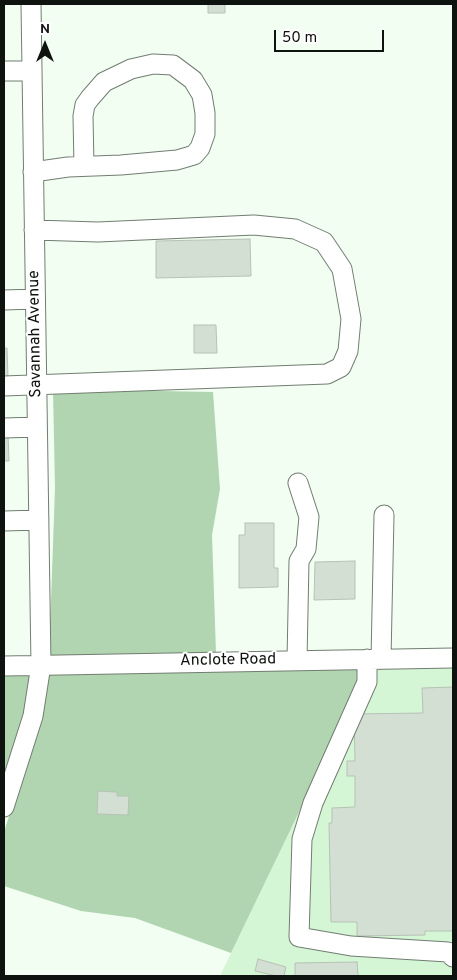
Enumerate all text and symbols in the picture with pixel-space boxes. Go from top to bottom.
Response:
north arrow [20,20,70,70]
scale bar [277,20,387,52]
text: N [40,21,50,38]
text: 50 m [282,29,317,48]
street label: Savannah Avenue [25,270,47,398]
street label: Anclote Road [180,651,276,671]

